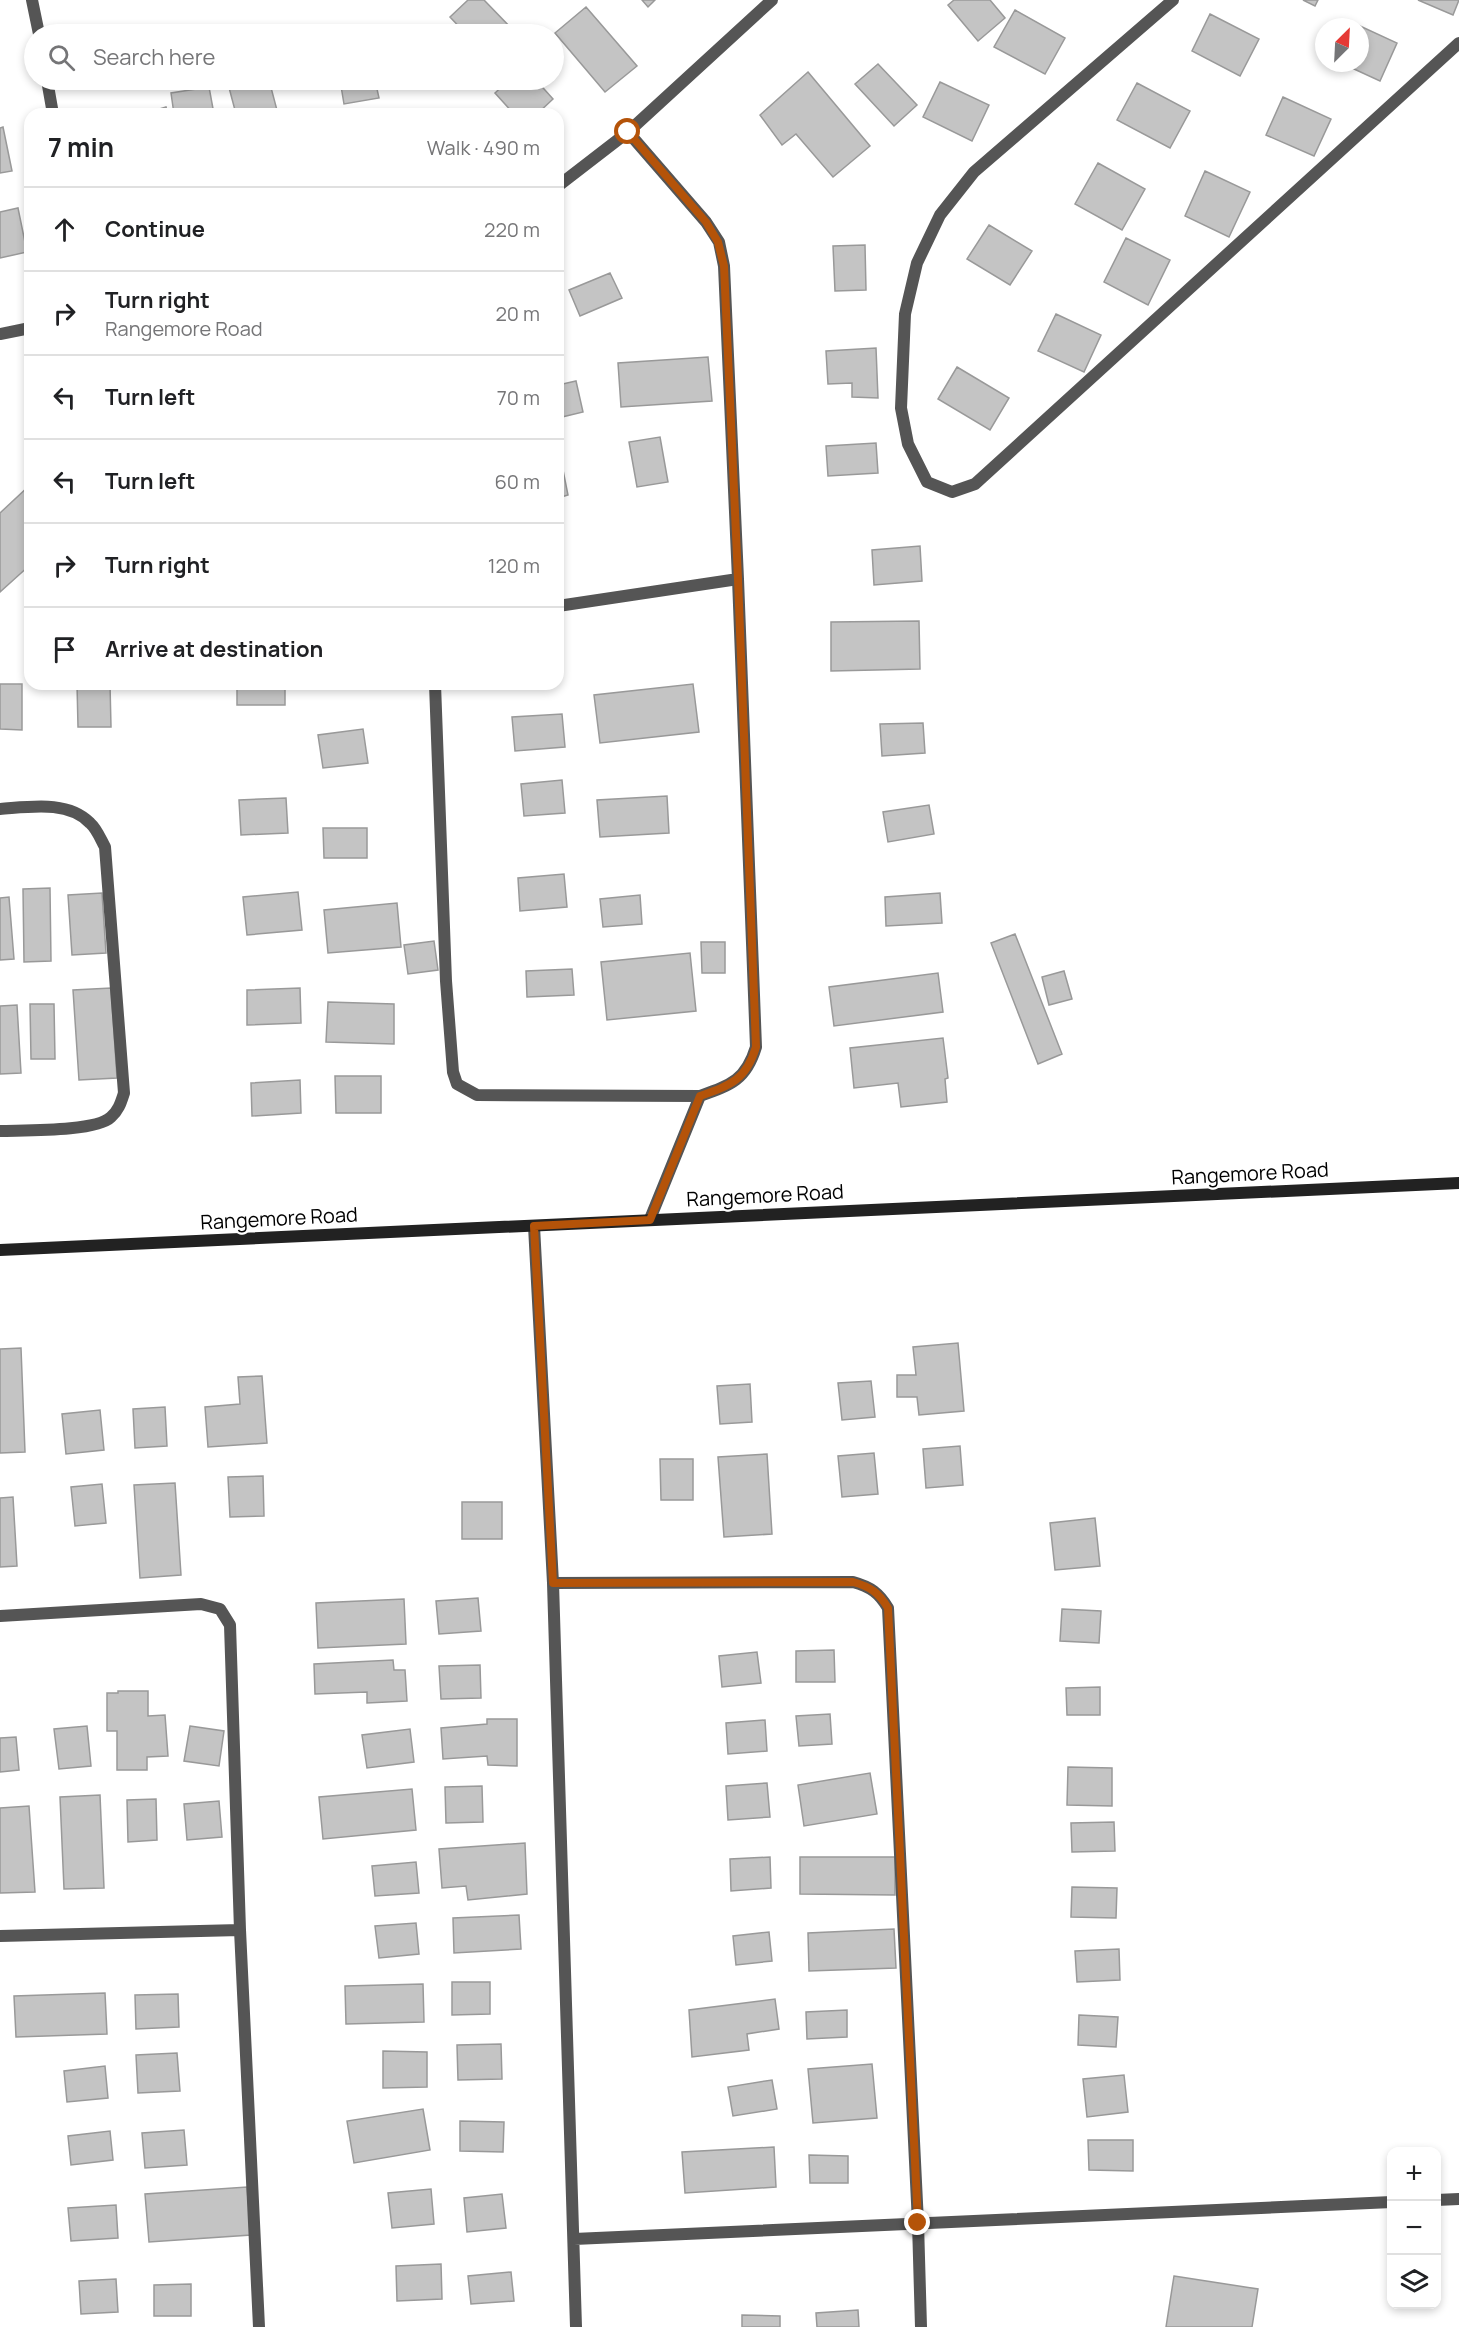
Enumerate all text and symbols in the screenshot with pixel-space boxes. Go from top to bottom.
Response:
north arrow [1315,18,1369,72]
search box [24,24,564,90]
icon: search [45,41,78,74]
text: Search here [93,42,215,72]
route start [614,118,640,144]
text: 7 min [48,129,114,165]
text: Walk · 490 m [427,134,540,161]
icon: ahead [48,213,81,246]
text: Continue [105,214,205,244]
text: 220 m [484,216,540,243]
text: Turn right [105,285,210,315]
icon: right [48,297,81,330]
text: 20 m [495,300,540,327]
text: Rangemore Road [105,315,263,342]
icon: left [48,381,81,414]
text: Turn left [105,382,195,412]
text: 70 m [497,384,540,411]
icon: left [48,465,81,498]
text: Turn left [105,466,195,496]
text: 60 m [494,468,540,495]
icon: right [48,549,81,582]
text: Turn right [105,550,210,580]
text: 120 m [488,552,540,579]
icon: arrive [48,633,81,666]
text: Arrive at destination [105,634,323,664]
street label: Rangemore Road [1171,1155,1329,1191]
street label: Rangemore Road [686,1177,844,1213]
street label: Rangemore Road [200,1200,358,1236]
map controls [1387,2147,1441,2309]
button: + [1387,2147,1441,2201]
button: − [1387,2201,1441,2255]
route end [904,2209,930,2235]
button: layers [1387,2255,1441,2309]

